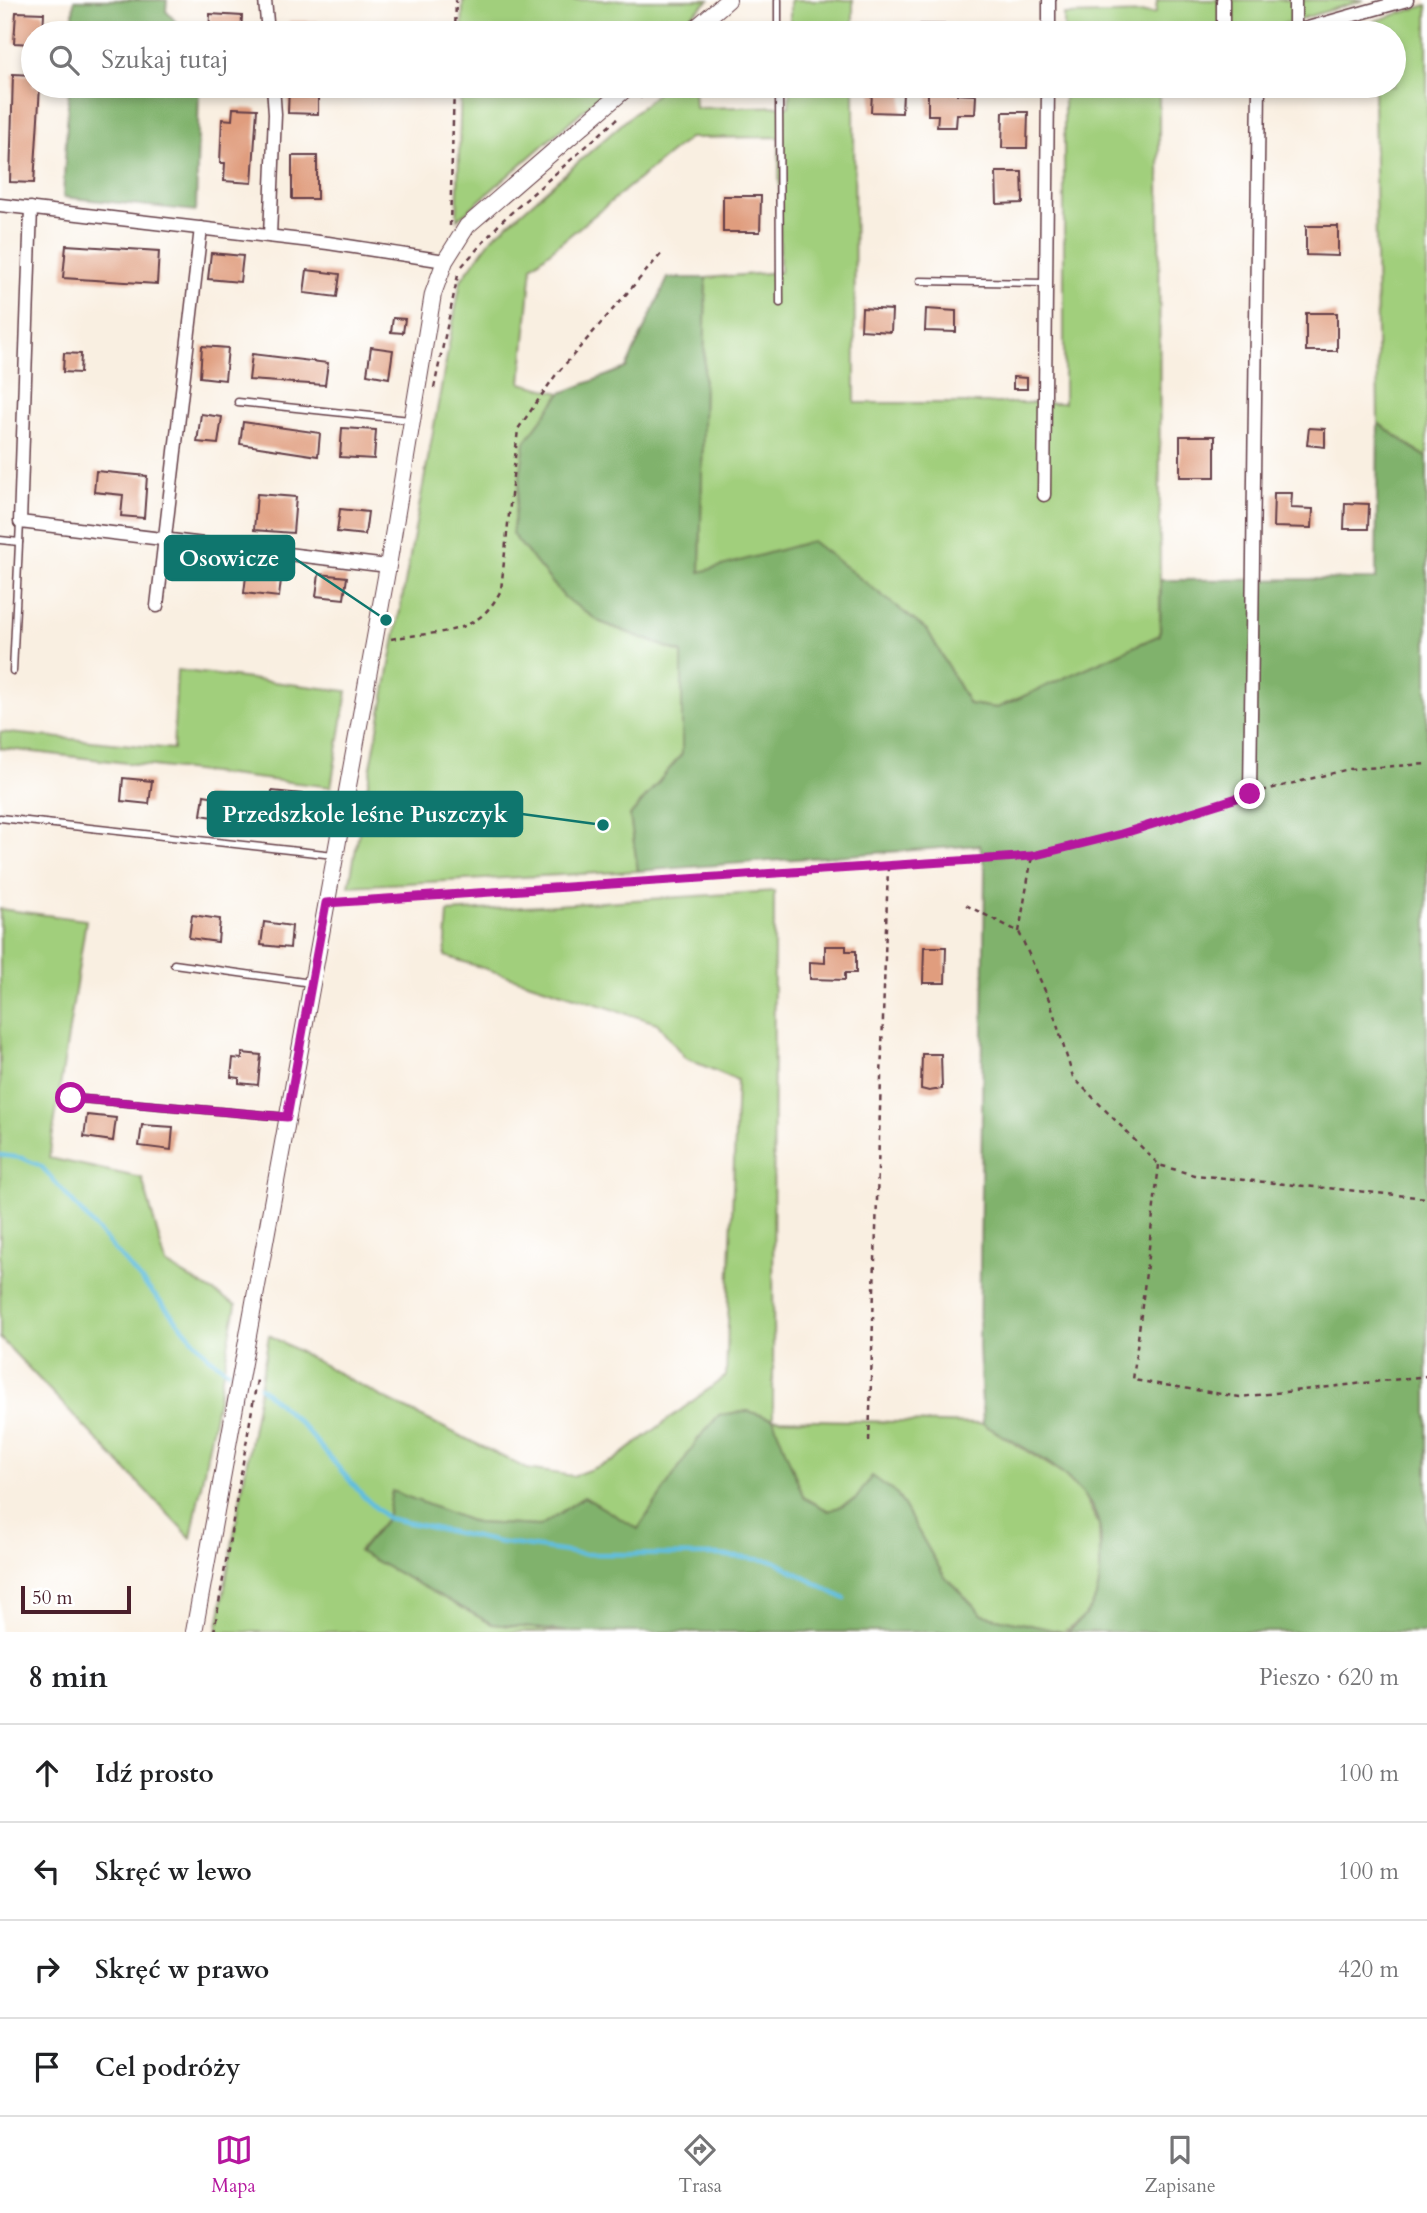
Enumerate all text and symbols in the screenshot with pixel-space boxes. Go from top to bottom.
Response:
search box [21,21,1406,98]
icon: search [45,41,83,79]
text: Szukaj tutaj [101,42,229,77]
callout: Osowicze [165,536,294,580]
text: Osowicze [179,543,279,574]
route end [1234,778,1265,809]
callout: Przedszkole leśne Puszczyk [208,792,522,836]
text: Przedszkole leśne Puszczyk [222,799,508,830]
route start [55,1082,86,1113]
scale bar [21,1583,131,1615]
text: 50 m [32,1585,73,1611]
text: 8 min [28,1657,108,1698]
text: Pieszo · 620 m [1259,1662,1399,1693]
icon: ahead [28,1754,66,1792]
text: Idź prosto [95,1756,214,1791]
text: 100 m [1338,1758,1399,1789]
icon: left [28,1852,66,1890]
text: Skręć w lewo [95,1854,252,1889]
text: 100 m [1338,1856,1399,1887]
icon: right [28,1950,66,1988]
text: Skręć w prawo [95,1952,269,1987]
text: 420 m [1338,1954,1399,1985]
icon: arrive [28,2048,66,2086]
text: Cel podróży [95,2050,241,2085]
tab: Mapa [211,2131,256,2199]
tab: Trasa [678,2131,722,2199]
tab: Zapisane [1144,2131,1216,2199]

